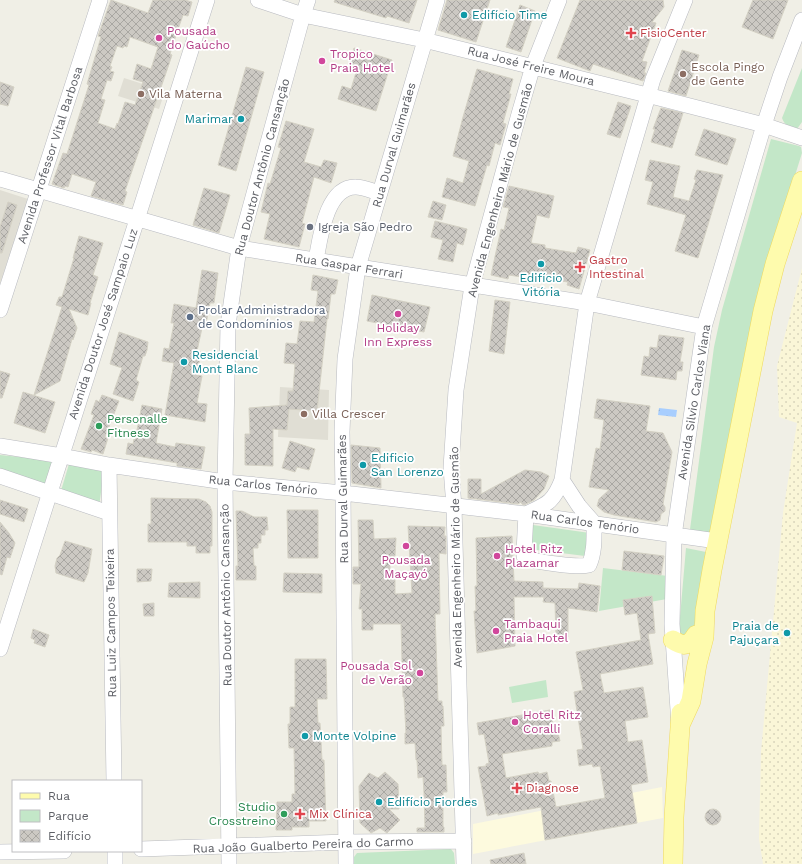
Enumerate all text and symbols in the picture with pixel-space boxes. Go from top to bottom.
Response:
place label: Edifício Time [472,8,548,22]
marker: Edifício Time [459,10,469,20]
place label: Pousada do Gaúcho [167,24,230,52]
place label: FisioCenter [640,26,707,40]
marker: FisioCenter [625,27,637,39]
marker: Pousada do Gaúcho [154,33,164,43]
street label: Rua José Freire Moura [466,43,596,89]
place label: Tropico Praia Hotel [330,47,394,75]
marker: Tropico Praia Hotel [317,56,327,66]
place label: Escola Pingo de Gente [691,60,765,88]
street label: Avenida Professor Vital Barbosa [15,64,85,245]
marker: Escola Pingo de Gente [678,69,688,79]
street label: Rua Doutor Antônio Cansanção [232,77,292,257]
street label: Rua Durval Guimarães [369,81,419,209]
street label: Avenida Engenheiro Mário de Gusmão [465,81,535,299]
place label: Vila Materna [149,87,222,101]
marker: Vila Materna [136,89,146,99]
place label: Marimar [185,112,233,126]
marker: Marimar [236,114,246,124]
place label: Igreja São Pedro [318,220,412,234]
marker: Igreja São Pedro [305,222,315,232]
street label: Avenida Doutor José Sampaio Luz [65,227,141,421]
street label: Rua Gaspar Ferrari [294,251,404,281]
place label: Gastro Intestinal [589,253,645,281]
marker: Edifício Vitória [536,259,546,269]
marker: Gastro Intestinal [574,261,586,273]
place label: Edifício Vitória [519,271,563,299]
place label: Prolar Administradora de Condomínios [198,303,326,331]
marker: Holiday Inn Express [393,309,403,319]
marker: Prolar Administradora de Condomínios [185,312,195,322]
place label: Holiday Inn Express [364,321,432,349]
street label: Avenida Silvio Carlos Viana [675,323,713,481]
place label: Residencial Mont Blanc [192,348,259,376]
marker: Residencial Mont Blanc [179,357,189,367]
place label: Villa Crescer [312,407,386,421]
marker: Villa Crescer [299,409,309,419]
place label: Personalle Fitness [107,412,168,440]
marker: Personalle Fitness [94,421,104,431]
street label: Rua Durval Guimarães [335,434,351,564]
street label: Avenida Engenheiro Mário de Gusmão [447,446,465,668]
place label: Edificio San Lorenzo [371,451,444,479]
marker: Edificio San Lorenzo [358,460,368,470]
street label: Rua Carlos Tenório [208,472,318,498]
street label: Rua Doutor Antônio Cansanção [217,504,235,686]
street label: Rua Carlos Tenório [530,507,640,537]
marker: Pousada Maçayó [401,541,411,551]
place label: Hotel Ritz Plazamar [505,542,563,570]
street label: Rua Luiz Campos Teixeira [103,548,119,698]
marker: Hotel Ritz Plazamar [492,551,502,561]
place label: Pousada Maçayó [381,553,431,581]
place label: Tambaqui Praia Hotel [504,617,568,645]
place label: Praia de Pajuçara [729,619,779,647]
marker: Tambaqui Praia Hotel [491,626,501,636]
marker: Praia de Pajuçara [782,628,792,638]
place label: Pousada Sol de Verão [340,659,412,687]
marker: Pousada Sol de Verão [415,668,425,678]
place label: Hotel Ritz Coralli [523,708,581,736]
marker: Hotel Ritz Coralli [510,717,520,727]
place label: Monte Volpine [313,729,397,743]
marker: Monte Volpine [300,731,310,741]
legend [12,780,142,852]
place label: Diagnose [526,781,579,795]
marker: Diagnose [511,782,523,794]
text: Rua [48,789,70,803]
place label: Edifício Fiordes [387,795,477,809]
marker: Edifício Fiordes [374,797,384,807]
place label: Studio Crosstreino [209,800,276,828]
place label: Mix Clínica [309,807,372,821]
marker: Mix Clínica [294,808,306,820]
text: Parque [48,809,89,823]
marker: Studio Crosstreino [279,809,289,819]
text: Edifício [48,829,91,843]
street label: Rua João Gualberto Pereira do Carmo [192,834,414,856]

